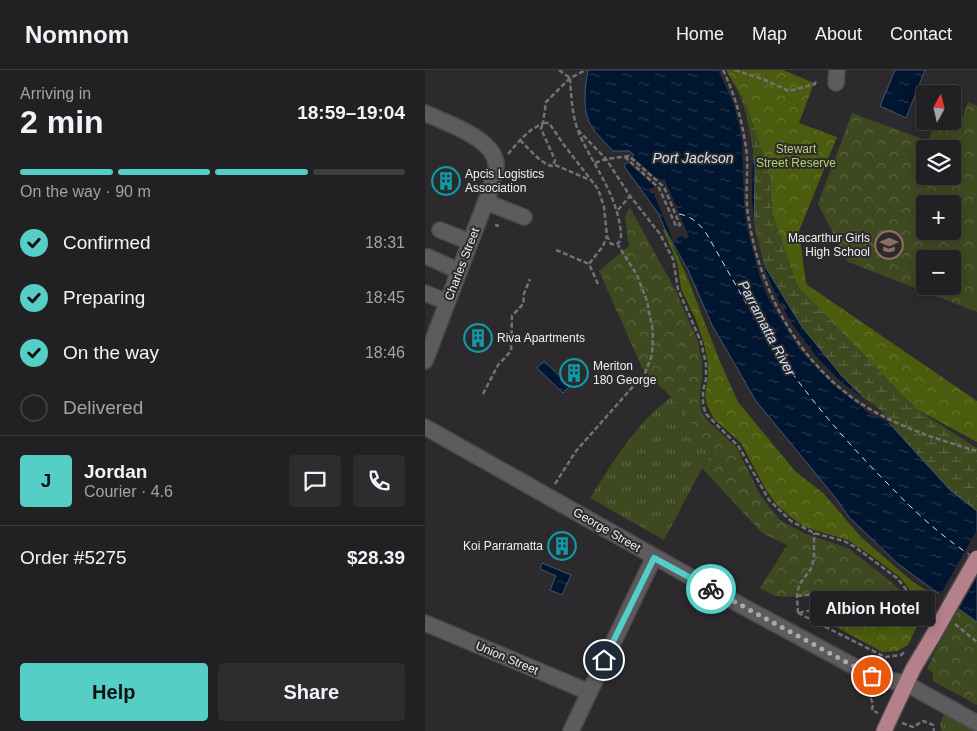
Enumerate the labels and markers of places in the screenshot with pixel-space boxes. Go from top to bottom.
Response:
building icon: Apcis Logistics Association [431,166,461,196]
place label: Apcis Logistics Association [465,167,544,195]
school or university icon: Macarthur Girls High School [874,230,904,260]
place label: Macarthur Girls High School [788,231,870,259]
building icon: Riva Apartments [463,323,493,353]
place label: Riva Apartments [497,331,585,345]
building icon: Meriton 180 George [559,358,589,388]
place label: Meriton 180 George [593,359,657,387]
building icon: Koi Parramatta [547,531,577,561]
place label: Koi Parramatta [463,539,543,553]
callout: Albion Hotel [809,591,935,626]
pin [583,639,625,681]
pin [851,655,893,697]

